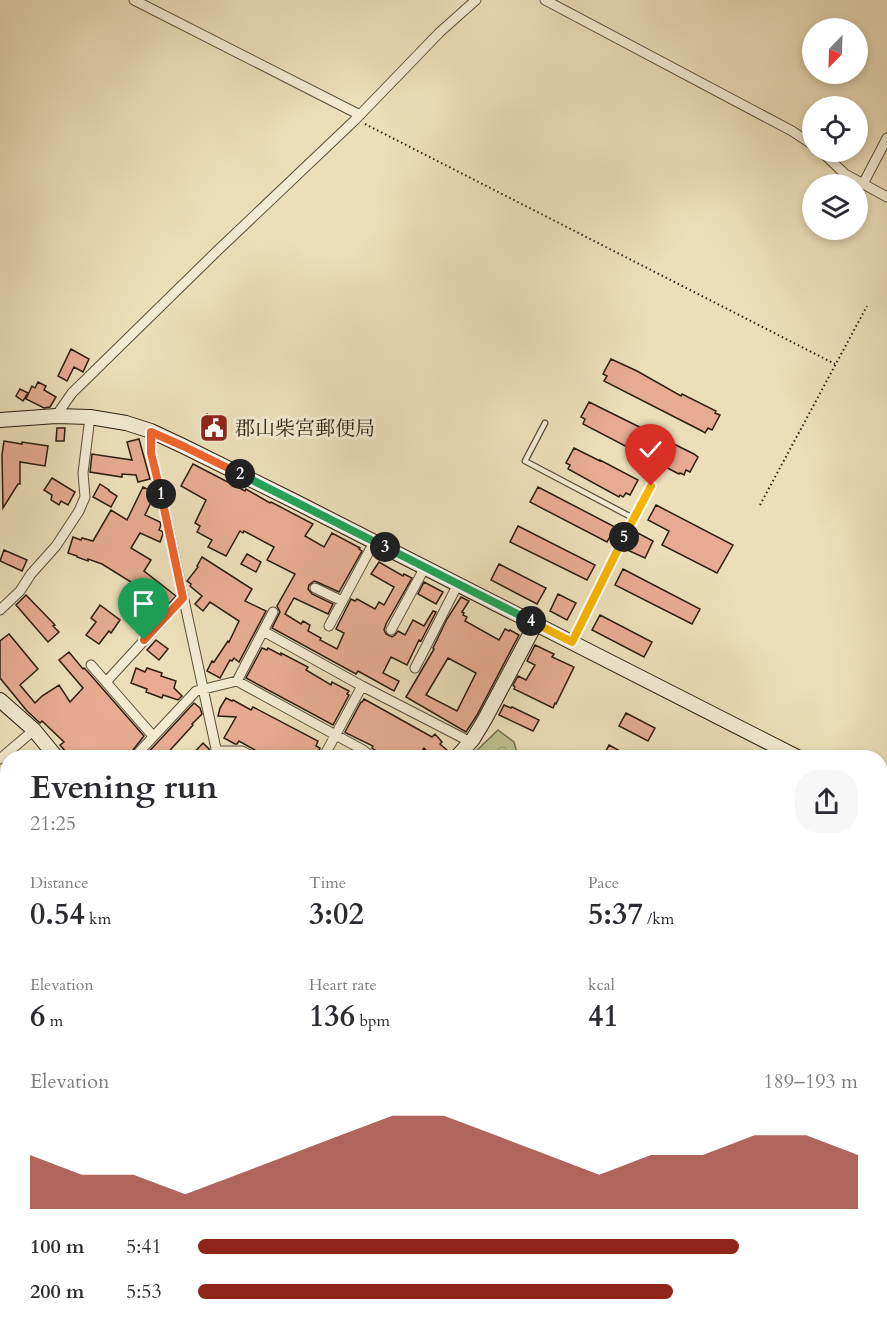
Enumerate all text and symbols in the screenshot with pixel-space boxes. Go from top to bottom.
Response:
north arrow [802,18,868,84]
map controls [802,18,868,240]
button: locate [802,96,868,162]
button: layers [802,174,868,240]
public building icon: 郡山柴宮郵便局 [198,412,230,444]
place label: 郡山柴宮郵便局 [235,415,375,442]
pin [625,424,676,486]
icon: check [634,433,667,466]
pin: 2 [225,459,255,489]
text: 2 [236,463,244,485]
pin: 1 [146,479,176,509]
text: 1 [157,483,165,505]
pin: 5 [609,522,639,552]
text: 5 [620,526,628,548]
pin: 3 [370,532,400,562]
text: 3 [381,536,389,558]
pin [118,578,169,640]
icon: arrive [127,587,160,620]
pin: 4 [516,606,546,636]
text: 4 [527,610,535,632]
text: Evening run [30,765,218,810]
button: share [795,770,858,833]
text: 21:25 [30,810,76,837]
text: Distance [30,872,88,894]
text: Time [309,872,346,894]
text: Pace [588,872,619,894]
text: 0.54 [30,894,85,935]
text: 3:02 [309,894,364,935]
text: 5:37 [588,894,643,935]
text: km [85,908,111,930]
text: /km [643,908,674,930]
text: Elevation [30,974,94,996]
text: Heart rate [309,974,377,996]
text: kcal [588,974,615,996]
text: 6 [30,996,45,1037]
text: 136 [309,996,355,1037]
text: 41 [588,996,619,1037]
text: m [45,1010,63,1032]
text: bpm [355,1010,390,1032]
text: Elevation [30,1068,109,1095]
text: 189–193 m [763,1068,858,1095]
text: 100 m [30,1233,85,1260]
text: 5:41 [126,1233,162,1260]
text: 200 m [30,1278,85,1305]
text: 5:53 [126,1278,162,1305]

